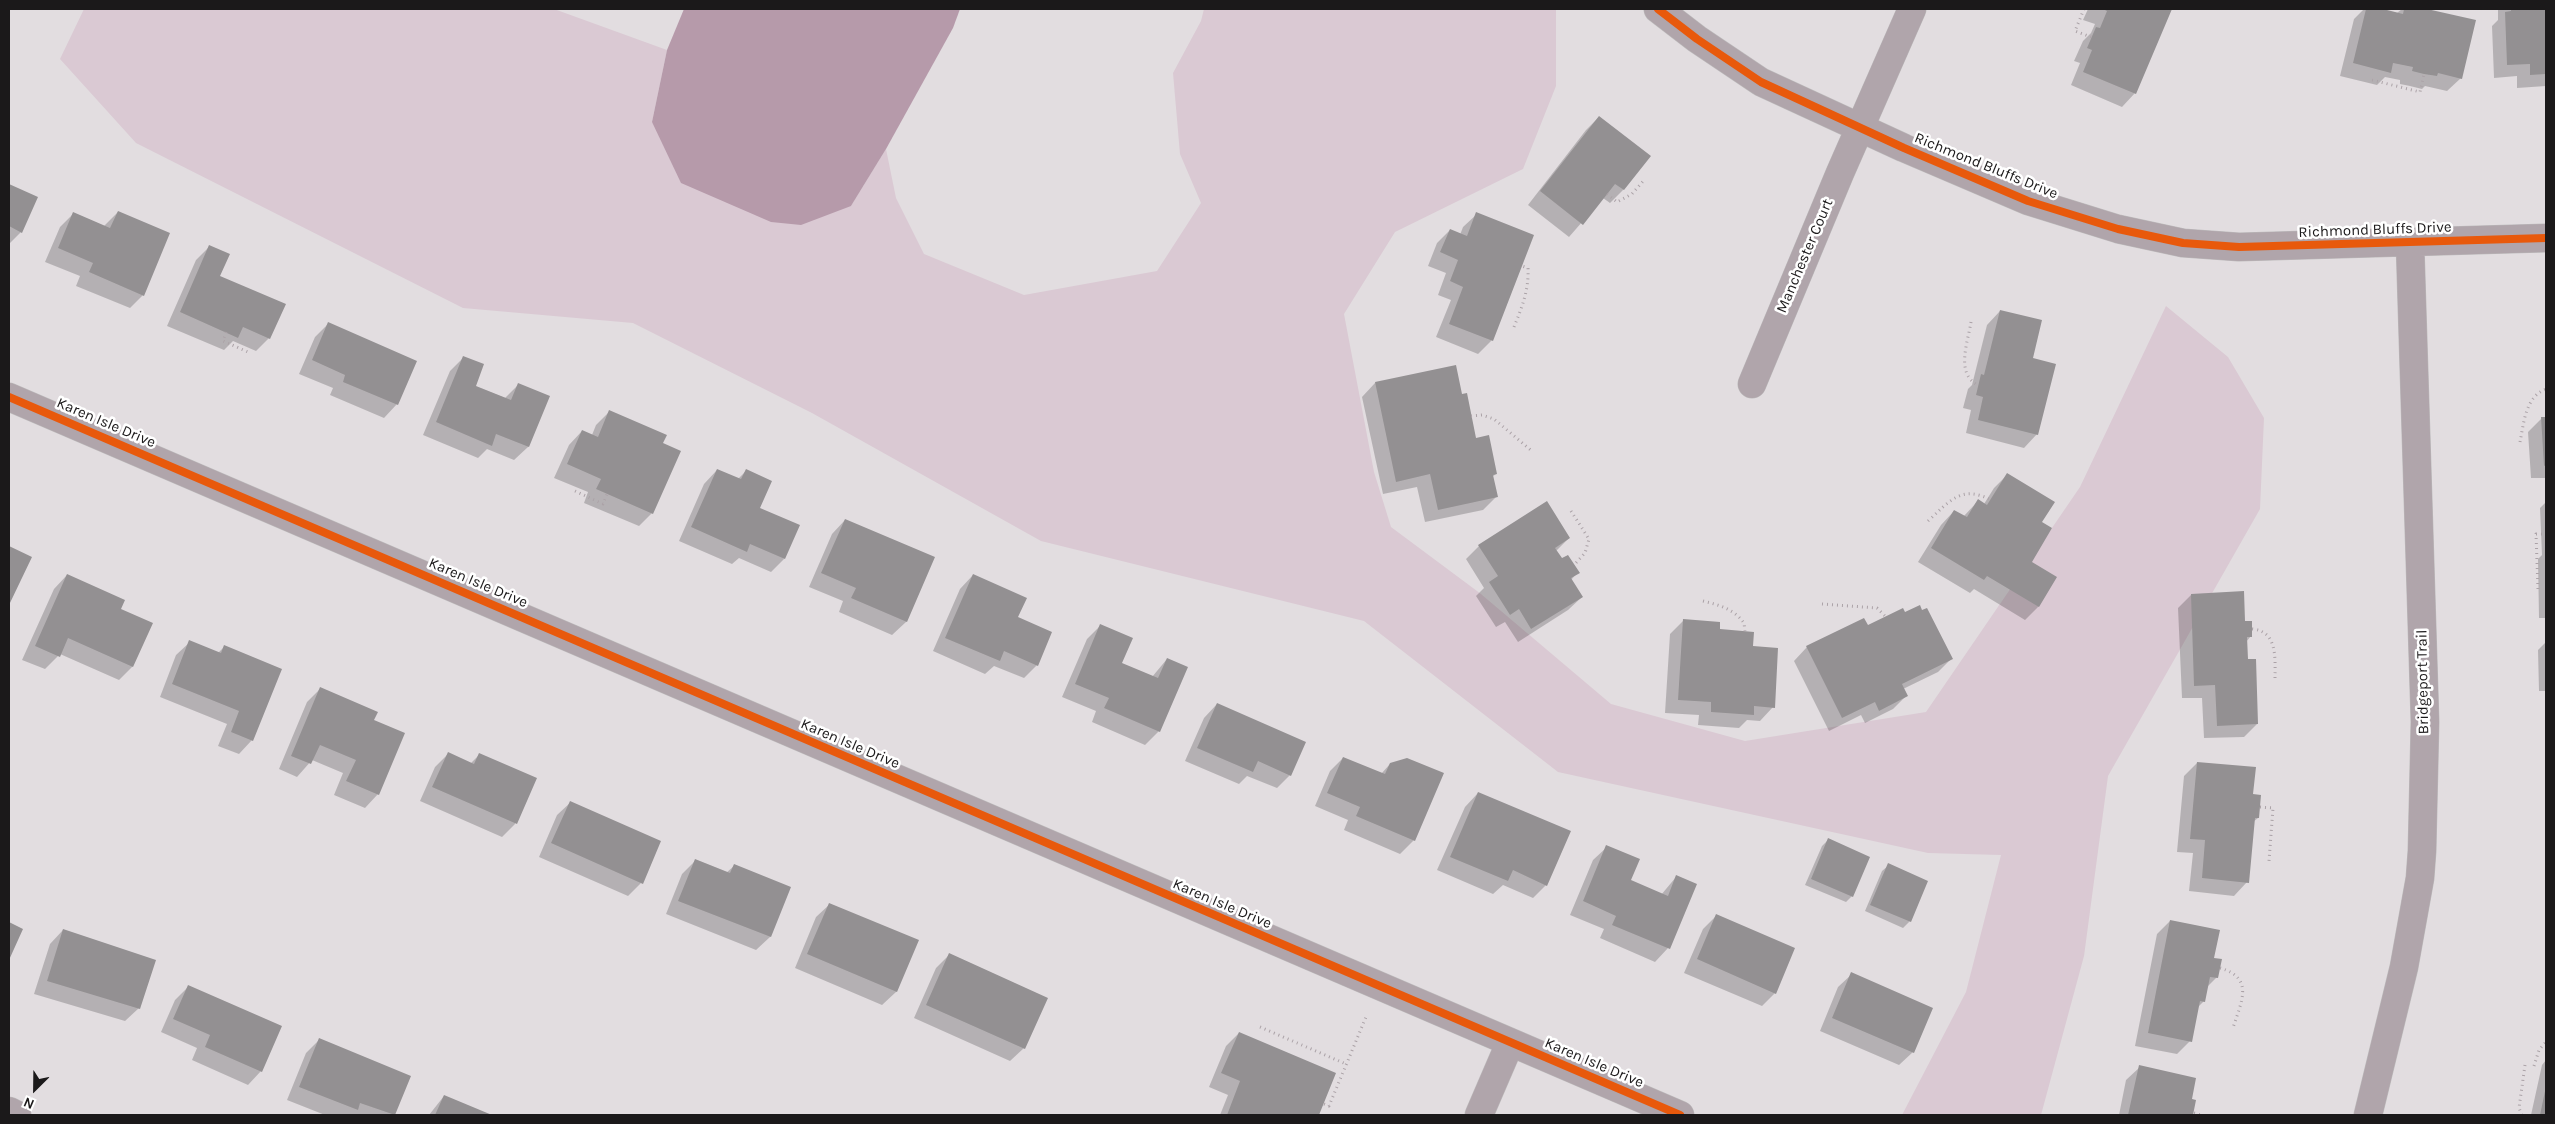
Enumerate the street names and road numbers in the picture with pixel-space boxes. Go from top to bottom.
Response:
street label: Richmond Bluffs Drive [1912,129,2060,203]
street label: Manchester Court [1773,196,1837,316]
street label: Richmond Bluffs Drive [2298,218,2452,242]
street label: Karen Isle Drive [54,394,158,452]
street label: Karen Isle Drive [426,554,530,612]
street label: Bridgeport Trail [2413,630,2433,734]
street label: Karen Isle Drive [798,715,902,773]
street label: Karen Isle Drive [1170,875,1274,933]
street label: Karen Isle Drive [1542,1034,1646,1092]

